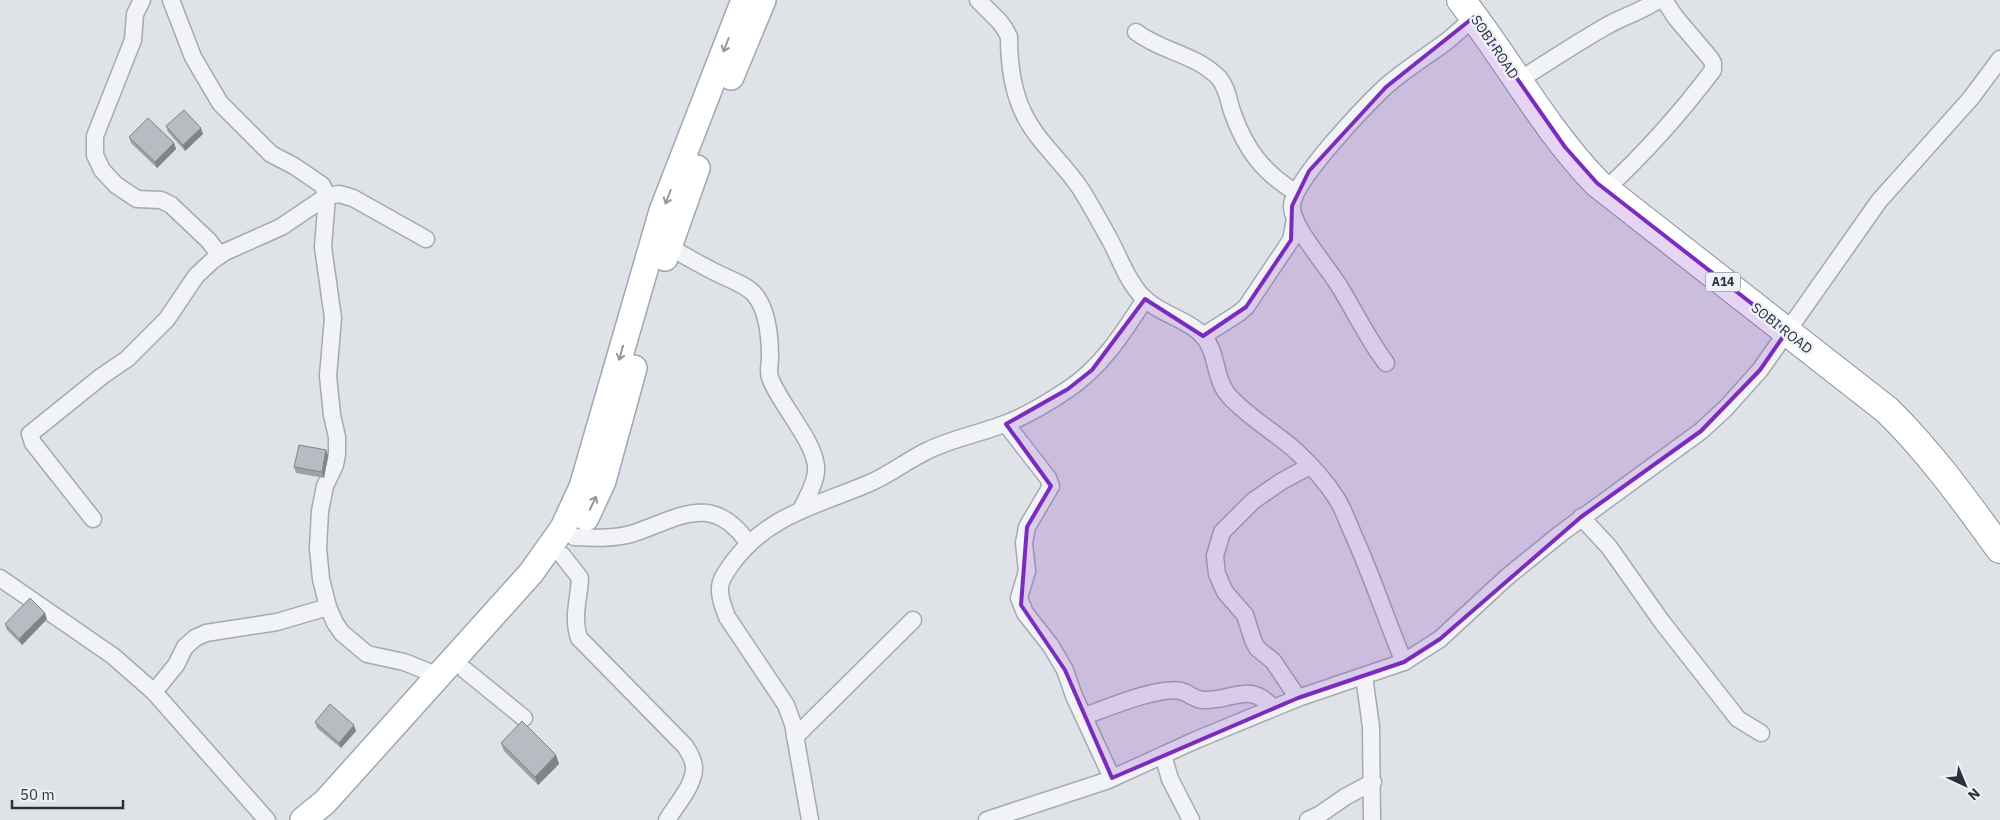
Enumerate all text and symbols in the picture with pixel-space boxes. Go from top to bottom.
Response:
street label: SOBI ROAD [1467,12,1523,82]
one-way arrow [721,37,730,53]
one-way arrow [663,189,672,204]
road number: A14 [1706,272,1740,292]
street label: SOBI ROAD [1748,298,1816,358]
one-way arrow [616,344,626,360]
one-way arrow [589,496,598,511]
north arrow [1940,760,1990,810]
scale bar [12,778,124,810]
text: N [1964,784,1984,804]
text: 50 m [20,785,55,804]

